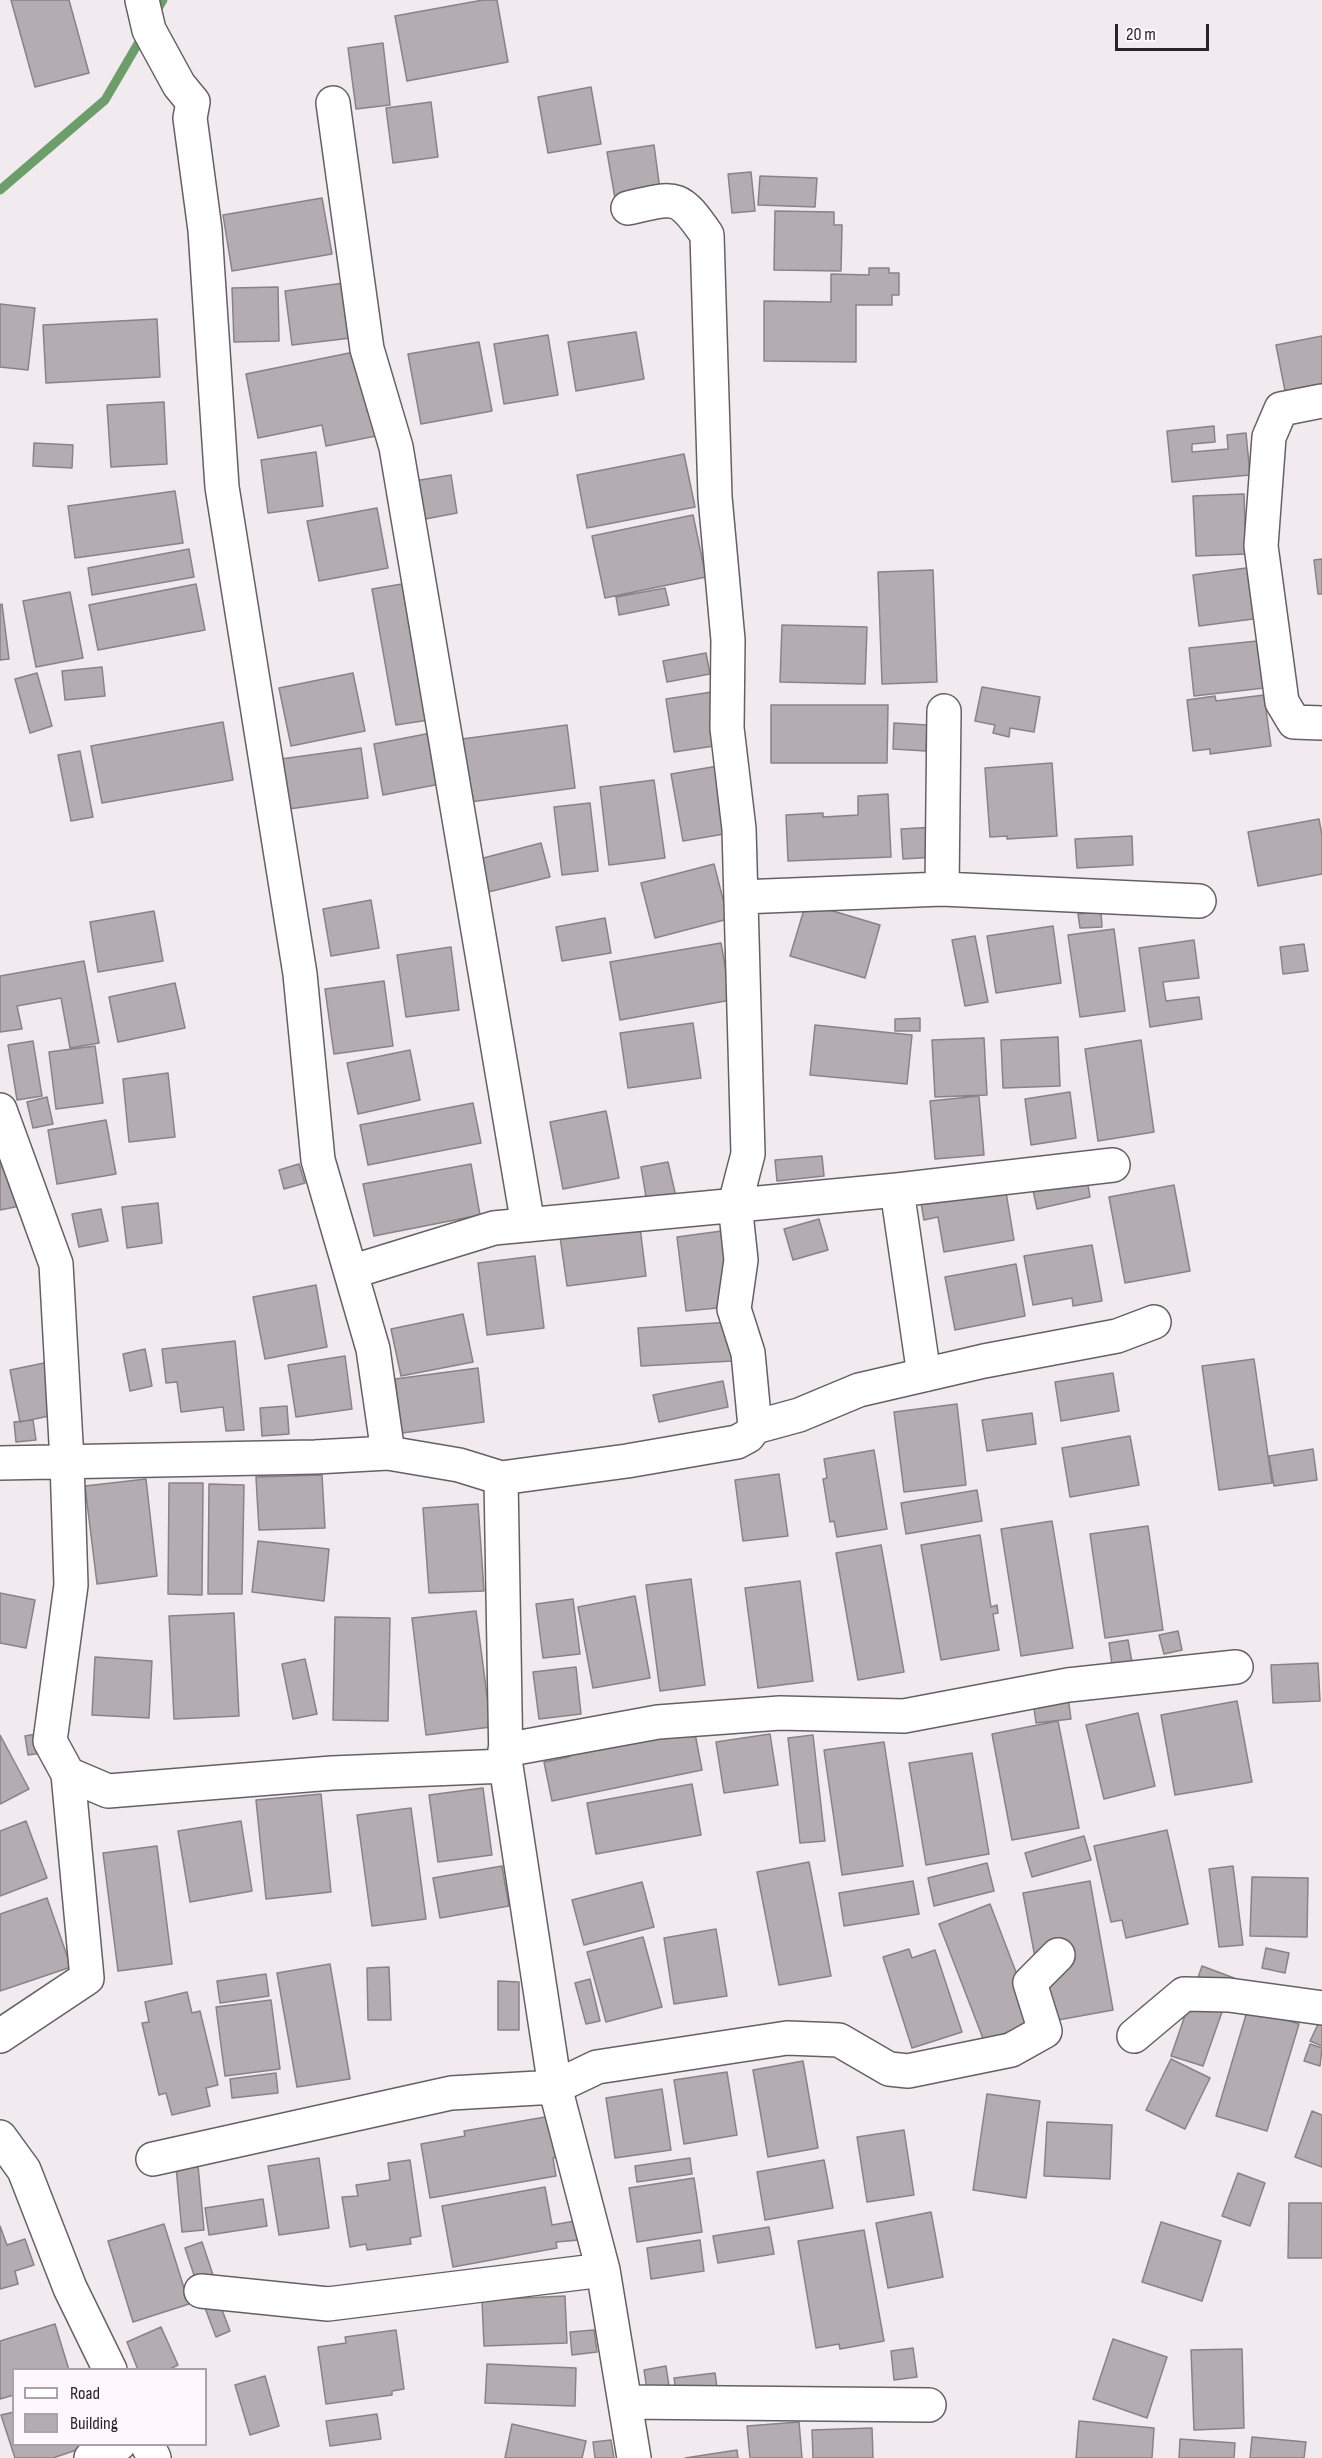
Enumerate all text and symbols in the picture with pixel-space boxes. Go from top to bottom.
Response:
scale bar [1118,12,1212,50]
text: 20 m [1126,24,1156,45]
legend [12,2368,207,2446]
text: Road [70,2383,100,2404]
text: Building [70,2413,118,2434]

